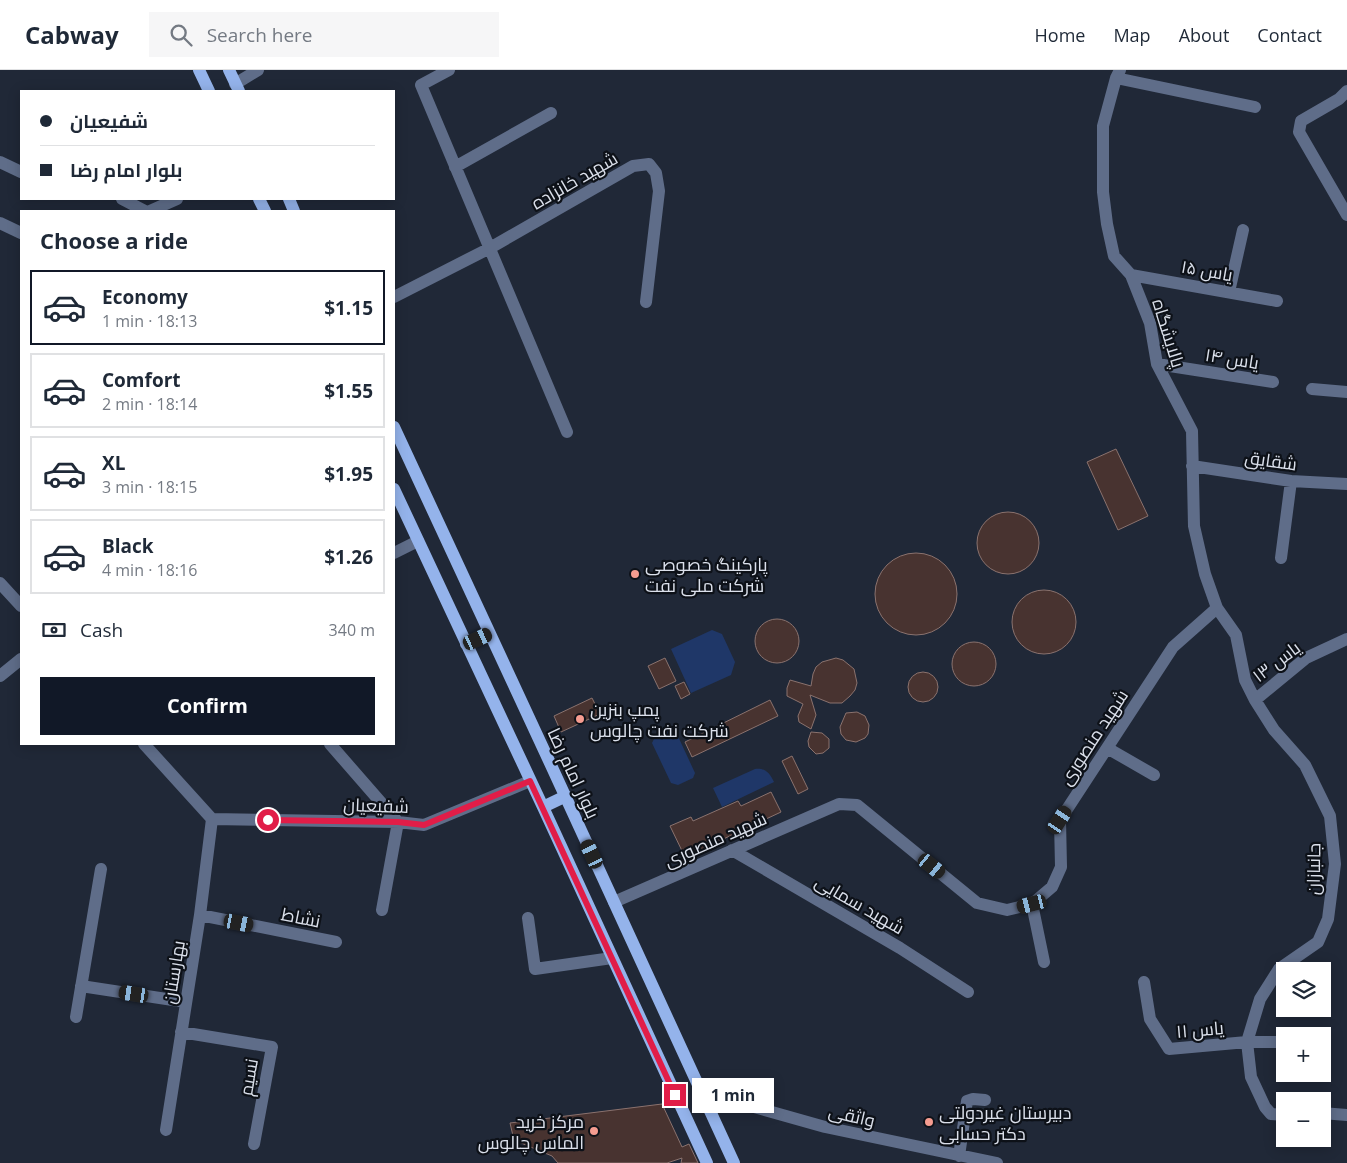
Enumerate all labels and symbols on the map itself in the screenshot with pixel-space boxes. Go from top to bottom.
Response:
street label: شهید خانزاده [526,146,622,214]
street label: یاس ۱۵ [1179,254,1235,286]
street label: پالایشگاه [1146,296,1191,371]
street label: یاس ۱۴ [1203,342,1261,374]
street label: شقایق [1243,444,1299,477]
place label: پارکینگ خصوصی شرکت ملی نفت [645,552,768,597]
marker: پارکینگ خصوصی شرکت ملی نفت [629,568,641,580]
car [461,626,494,652]
street label: یاس ۱۳ [1247,635,1305,687]
street label: شهید منصوری [1053,684,1133,790]
place label: پمپ بنزین شرکت نفت چالوس [590,697,729,743]
marker: پمپ بنزین شرکت نفت چالوس [574,713,586,725]
street label: بلوار امام رضا [542,724,605,823]
street label: شفیعیان [343,792,409,818]
car [1045,803,1074,837]
street label: شهید منصوری [660,806,770,872]
route start [257,809,279,831]
car [578,837,605,871]
street label: جانبازان [1301,843,1325,895]
car [915,851,948,881]
street label: شهید سمایی [811,869,909,939]
car [1015,893,1048,915]
street label: نشاط [279,901,323,933]
car [222,913,255,933]
street label: بهارستان [156,938,190,1006]
car [118,984,149,1004]
street label: یاس ۱۱ [1175,1015,1225,1043]
street label: نسیم [233,1056,264,1098]
callout: 1 min [692,1078,775,1112]
route end [664,1084,686,1106]
street label: واثقی [826,1098,878,1132]
place label: دبیرستان غیردولتی دکتر حسابی [939,1100,1071,1145]
place label: مرکز خرید الماس چالوس [478,1109,584,1155]
marker: دبیرستان غیردولتی دکتر حسابی [923,1116,935,1128]
marker: مرکز خرید الماس چالوس [588,1125,600,1137]

